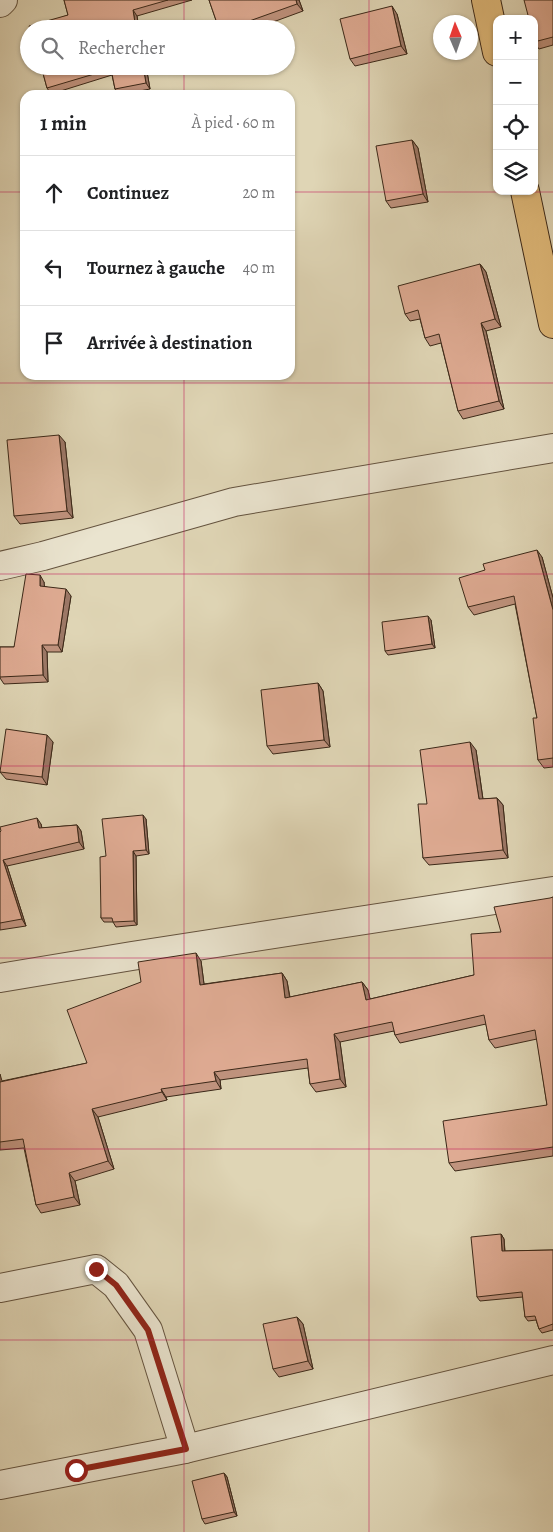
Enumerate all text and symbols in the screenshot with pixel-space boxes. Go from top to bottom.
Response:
north arrow [433,15,478,60]
map controls [493,15,538,195]
button: + [493,15,538,60]
search box [20,20,295,75]
icon: search [38,34,66,62]
text: Rechercher [78,35,165,61]
button: − [493,60,538,105]
button: locate [493,105,538,150]
text: 1 min [40,109,87,137]
text: À pied · 60 m [192,112,275,134]
button: layers [493,150,538,195]
icon: ahead [40,179,68,207]
text: Continuez [87,180,169,206]
text: 20 m [242,182,275,204]
icon: left [40,254,68,282]
text: Tournez à gauche [87,255,225,281]
text: 40 m [243,257,275,279]
icon: arrive [40,329,68,357]
text: Arrivée à destination [87,330,252,356]
route end [85,1258,108,1281]
route start [65,1459,88,1482]

